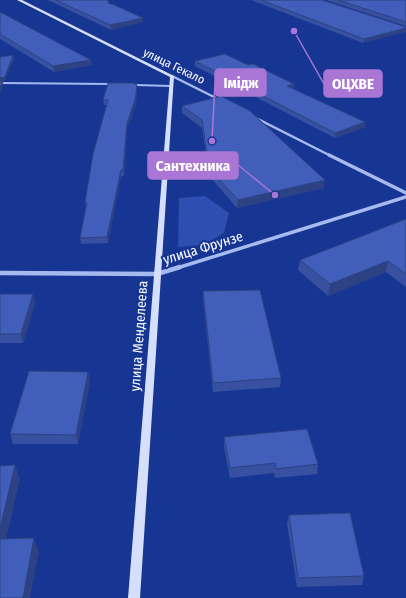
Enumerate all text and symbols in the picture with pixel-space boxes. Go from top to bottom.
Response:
street label: улица Гекало [141,45,207,87]
callout: Імідж [215,69,266,96]
callout: ОЦХВЕ [324,70,382,97]
text: Імідж [224,74,259,92]
text: ОЦХВЕ [332,75,374,93]
callout: Сантехника [148,152,238,179]
text: Сантехника [156,157,231,175]
street label: улица Фрунзе [161,228,245,268]
street label: улица Менделеева [127,280,151,392]

